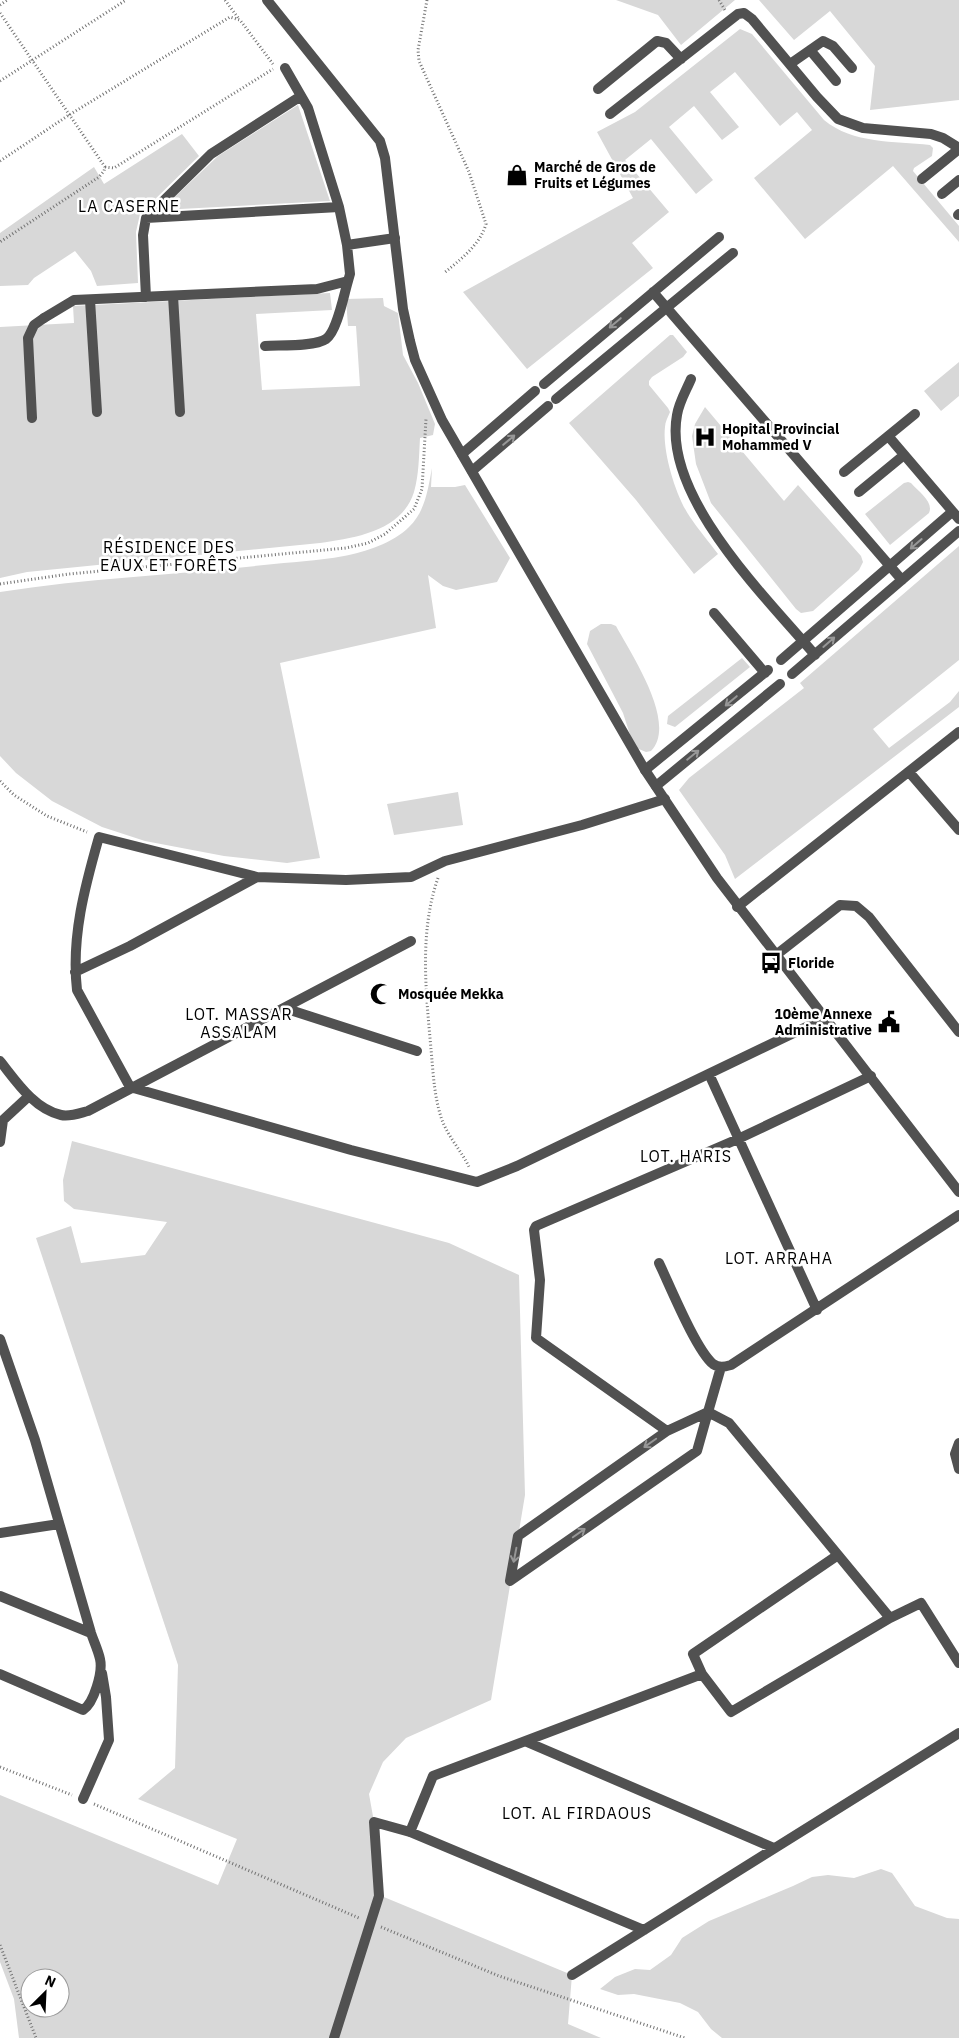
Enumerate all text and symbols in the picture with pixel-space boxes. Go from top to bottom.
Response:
place label: Marché de Gros de Fruits et Légumes [534,158,656,192]
shop icon: Marché de Gros de Fruits et Légumes [504,162,530,188]
district label: LA CASERNE [78,196,180,216]
one-way arrow [609,318,622,329]
place label: Hopital Provincial Mohammed V [722,420,839,454]
hospital icon: Hopital Provincial Mohammed V [692,424,718,450]
one-way arrow [502,434,515,445]
district label: RÉSIDENCE DES EAUX ET FORÊTS [100,536,238,575]
one-way arrow [909,538,922,550]
one-way arrow [823,636,836,648]
one-way arrow [725,695,738,706]
one-way arrow [687,750,700,761]
bus stop icon: Floride [758,950,784,976]
place label: Floride [788,954,834,972]
mosque icon: Mosquée Mekka [368,981,394,1007]
place label: Mosquée Mekka [398,985,504,1003]
district label: LOT. MASSAR ASSALAM [185,1004,293,1042]
place label: 10ème Annexe Administrative [774,1005,872,1039]
public building icon: 10ème Annexe Administrative [876,1009,902,1035]
district label: LOT. HARIS [640,1146,732,1166]
district label: LOT. ARRAHA [725,1248,833,1268]
one-way arrow [643,1438,657,1448]
one-way arrow [571,1528,585,1538]
one-way arrow [509,1546,519,1562]
district label: LOT. AL FIRDAOUS [502,1803,652,1823]
north arrow [20,1968,70,2018]
text: N [42,1971,59,1991]

